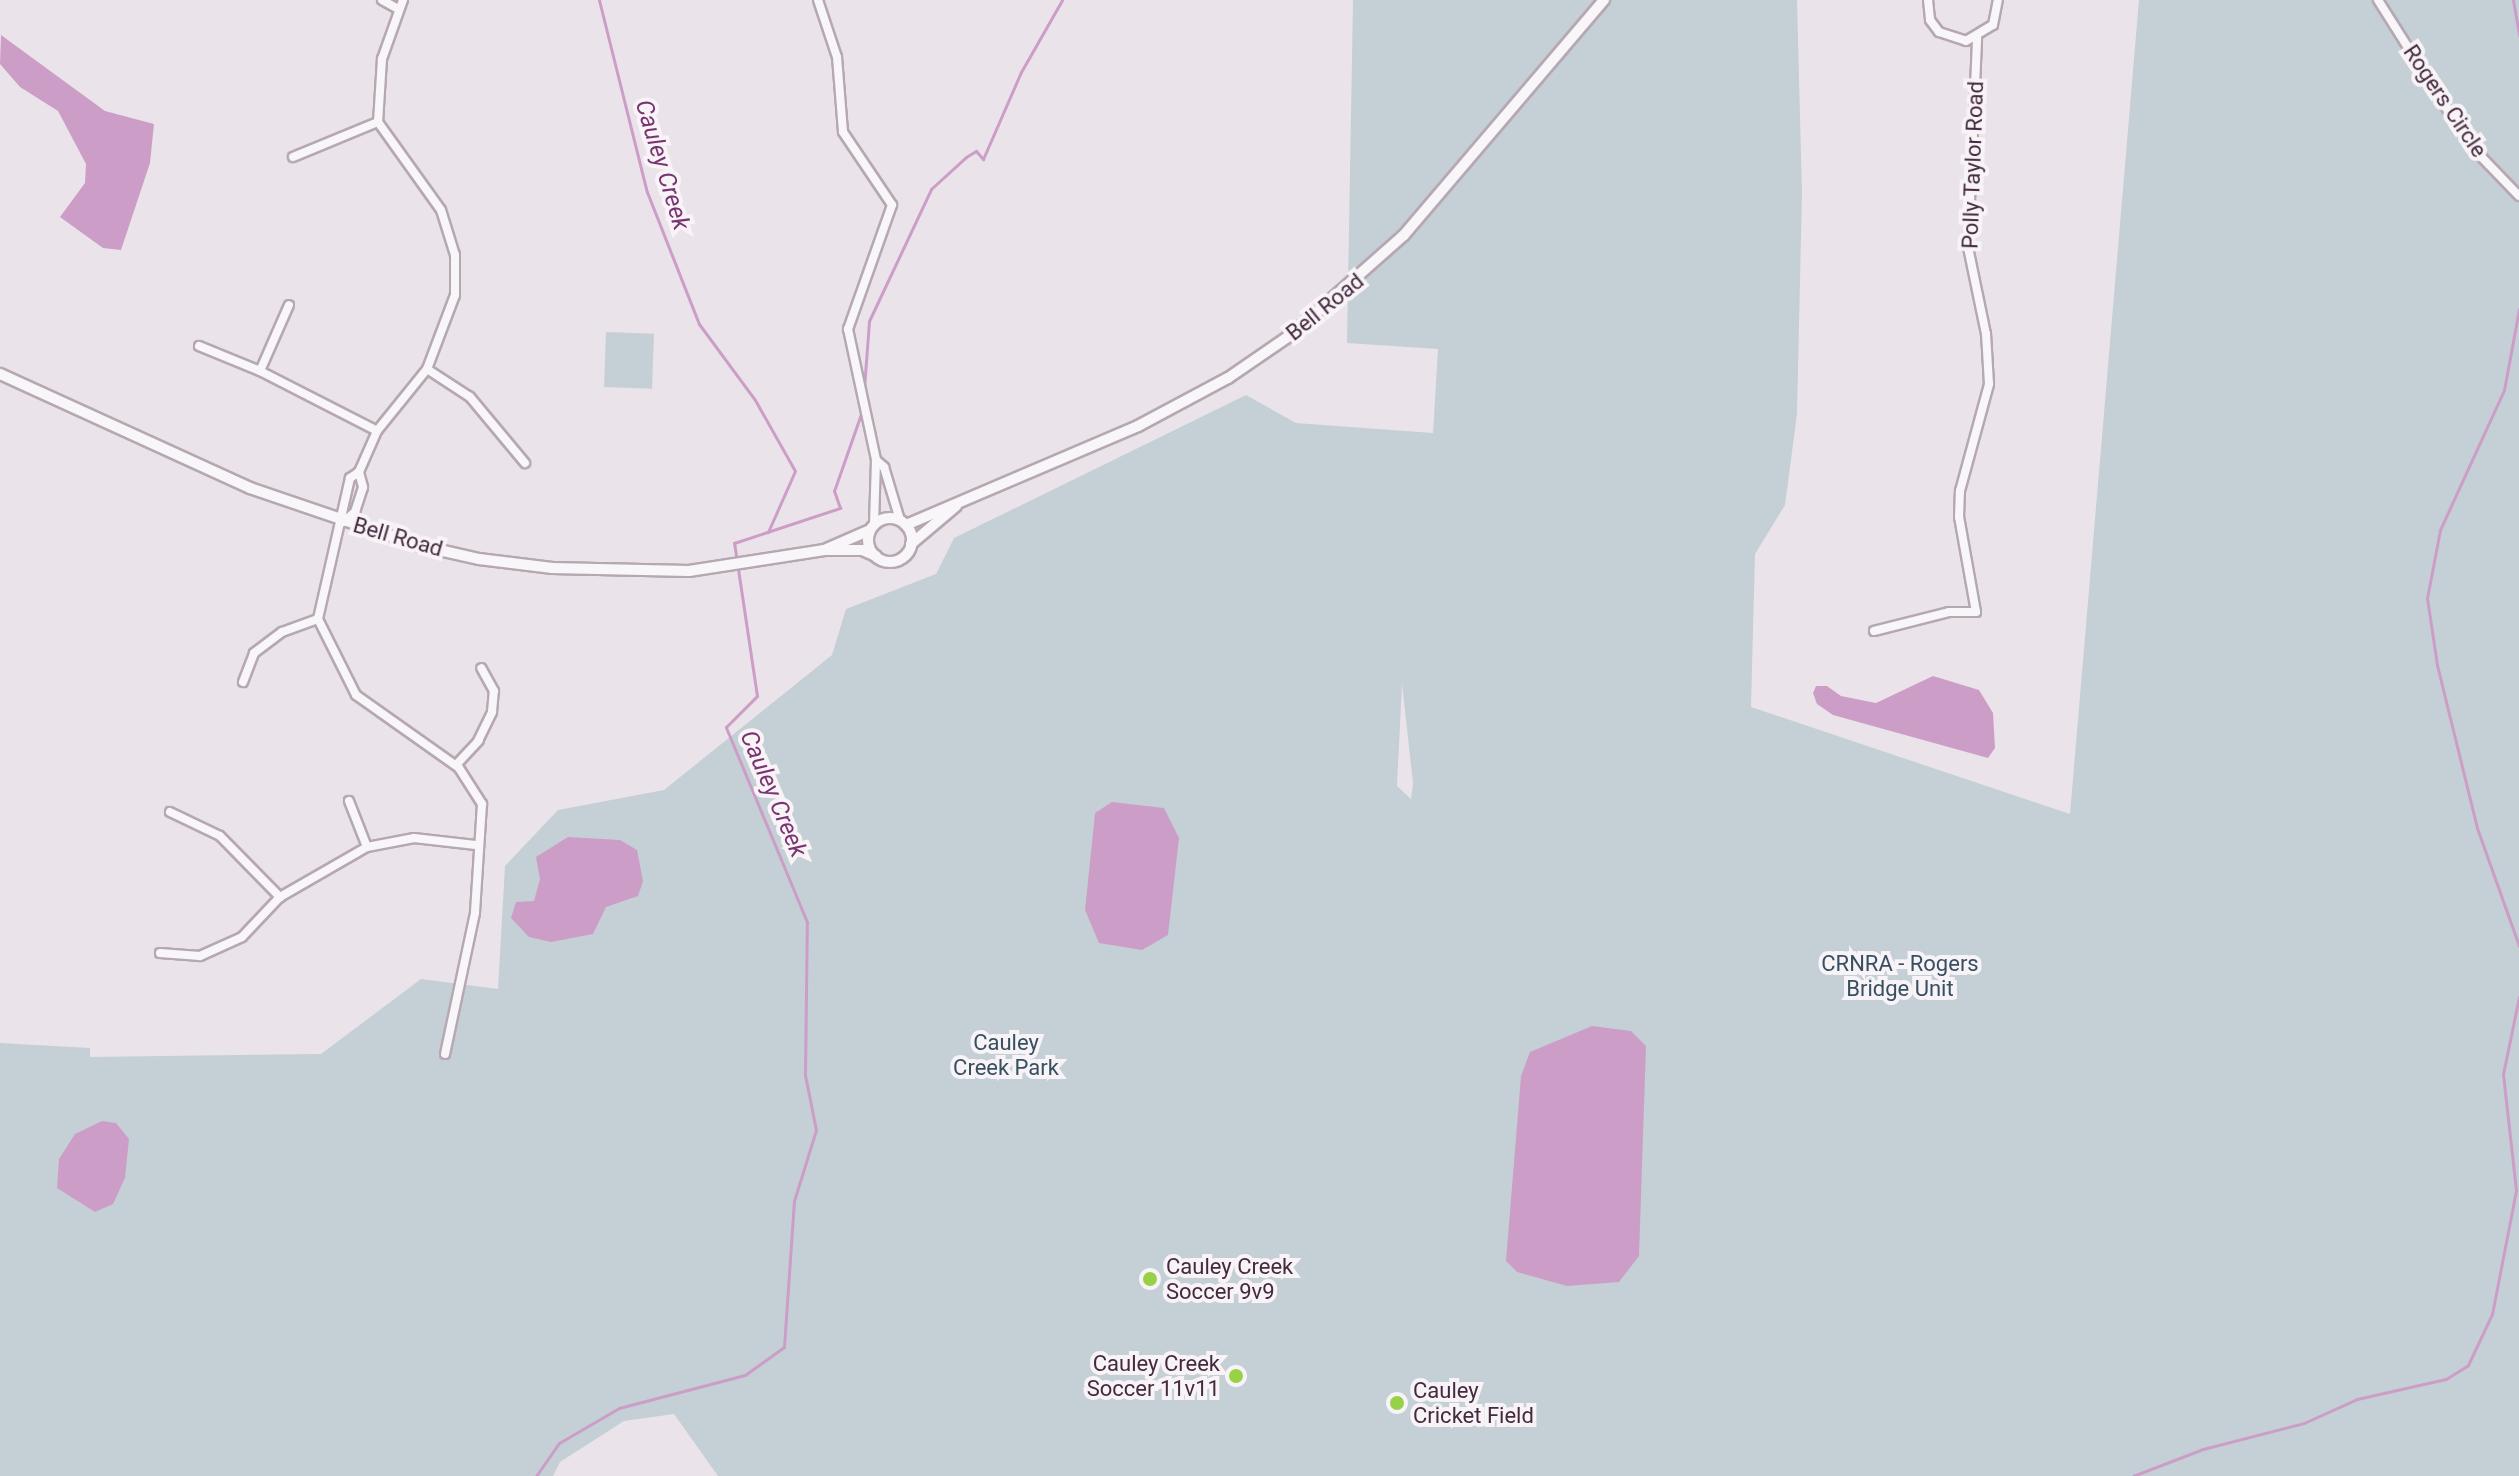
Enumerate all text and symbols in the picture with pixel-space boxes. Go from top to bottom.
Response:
street label: Rogers Circle [2398,40,2492,162]
street label: Polly Taylor Road [1957,80,1989,250]
water label: Cauley Creek [629,96,695,234]
street label: Bell Road [1281,268,1369,346]
street label: Bell Road [350,512,446,562]
water label: Cauley Creek [733,726,813,862]
park label: CRNRA - Rogers Bridge Unit [1821,950,1979,1002]
park label: Cauley Creek Park [953,1029,1059,1080]
place label: Cauley Creek Soccer 9v9 [1166,1253,1293,1304]
marker: Cauley Creek Soccer 9v9 [1141,1270,1159,1288]
place label: Cauley Creek Soccer 11v11 [1087,1350,1220,1402]
marker: Cauley Creek Soccer 11v11 [1227,1367,1245,1385]
place label: Cauley Cricket Field [1413,1377,1534,1428]
marker: Cauley Cricket Field [1388,1394,1406,1412]

